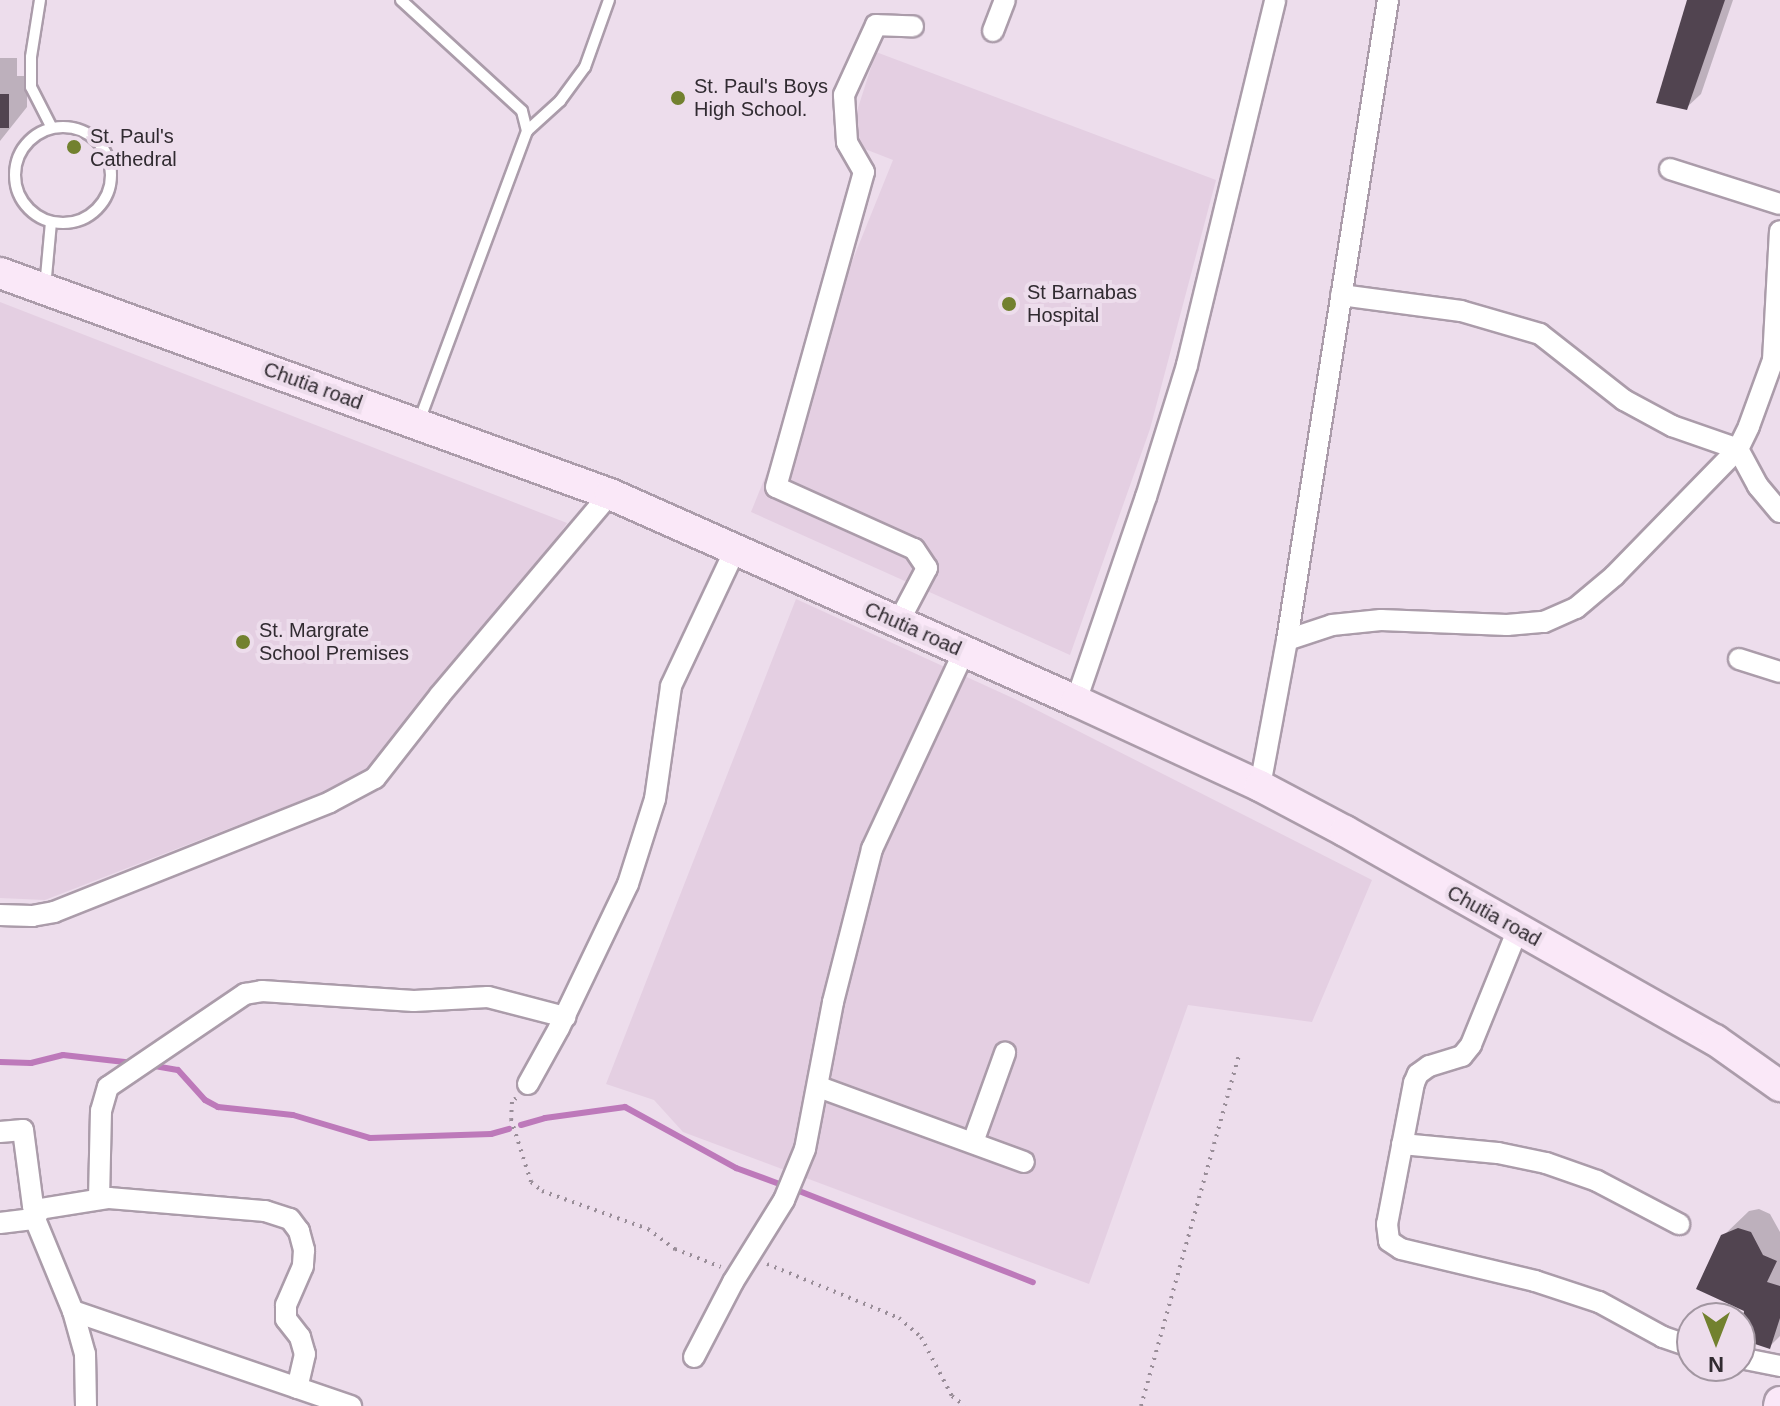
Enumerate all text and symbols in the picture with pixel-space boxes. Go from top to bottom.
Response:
place label: St. Paul's Boys High School. [694,74,828,121]
marker: St. Paul's Boys High School. [669,89,687,107]
place label: St. Paul's Cathedral [90,124,177,171]
marker: St. Paul's Cathedral [65,138,83,156]
place label: St Barnabas Hospital [1027,280,1137,327]
marker: St Barnabas Hospital [998,293,1020,315]
street label: Chutia road [260,357,366,415]
street label: Chutia road [861,597,965,661]
place label: St. Margrate School Premises [259,618,409,665]
marker: St. Margrate School Premises [234,633,252,651]
street label: Chutia road [1443,880,1545,952]
north arrow [1676,1302,1756,1382]
text: N [1708,1352,1724,1377]

